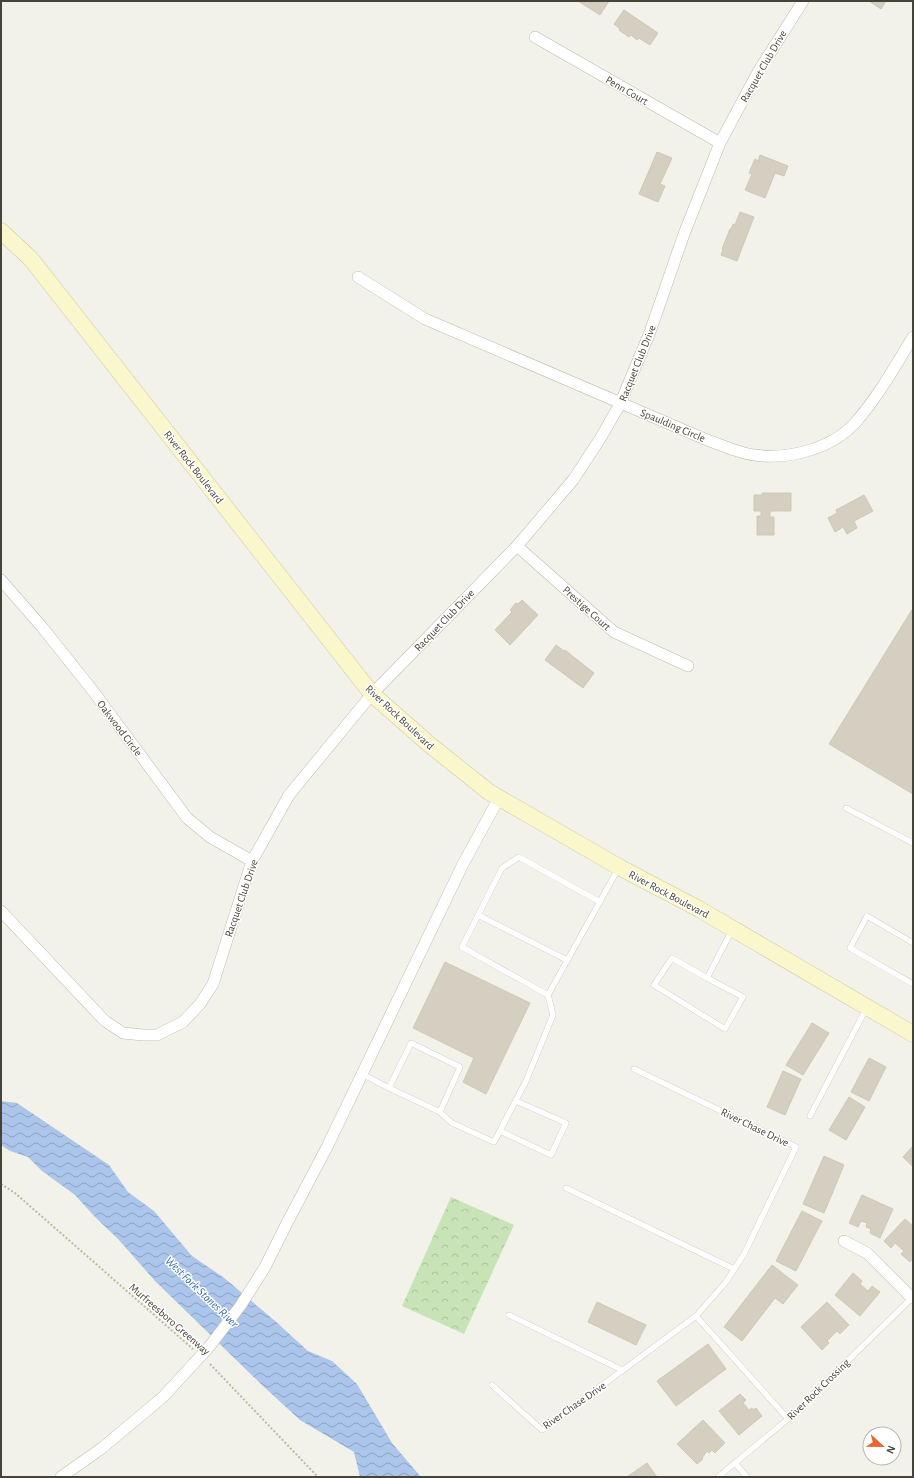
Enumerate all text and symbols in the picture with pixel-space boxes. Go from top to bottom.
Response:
street label: Racquet Club Drive [738,28,788,104]
street label: Penn Court [604,74,650,107]
street label: Racquet Club Drive [617,323,658,403]
street label: Spaulding Circle [639,407,707,444]
street label: River Rock Boulevard [162,429,226,506]
street label: Prestige Court [561,584,613,633]
street label: Racquet Club Drive [412,587,477,653]
street label: River Rock Boulevard [363,683,436,752]
street label: Oakwood Circle [95,698,144,758]
street label: Racquet Club Drive [223,858,260,938]
street label: River Rock Boulevard [627,869,711,920]
street label: River Chase Drive [719,1106,790,1149]
water label: West Fork Stones River [163,1254,242,1331]
street label: Murfreesboro Greenway [127,1282,212,1357]
street label: River Rock Crossing [785,1356,852,1422]
street label: River Chase Drive [541,1380,608,1431]
north arrow [862,1426,902,1466]
text: N [884,1444,897,1455]

